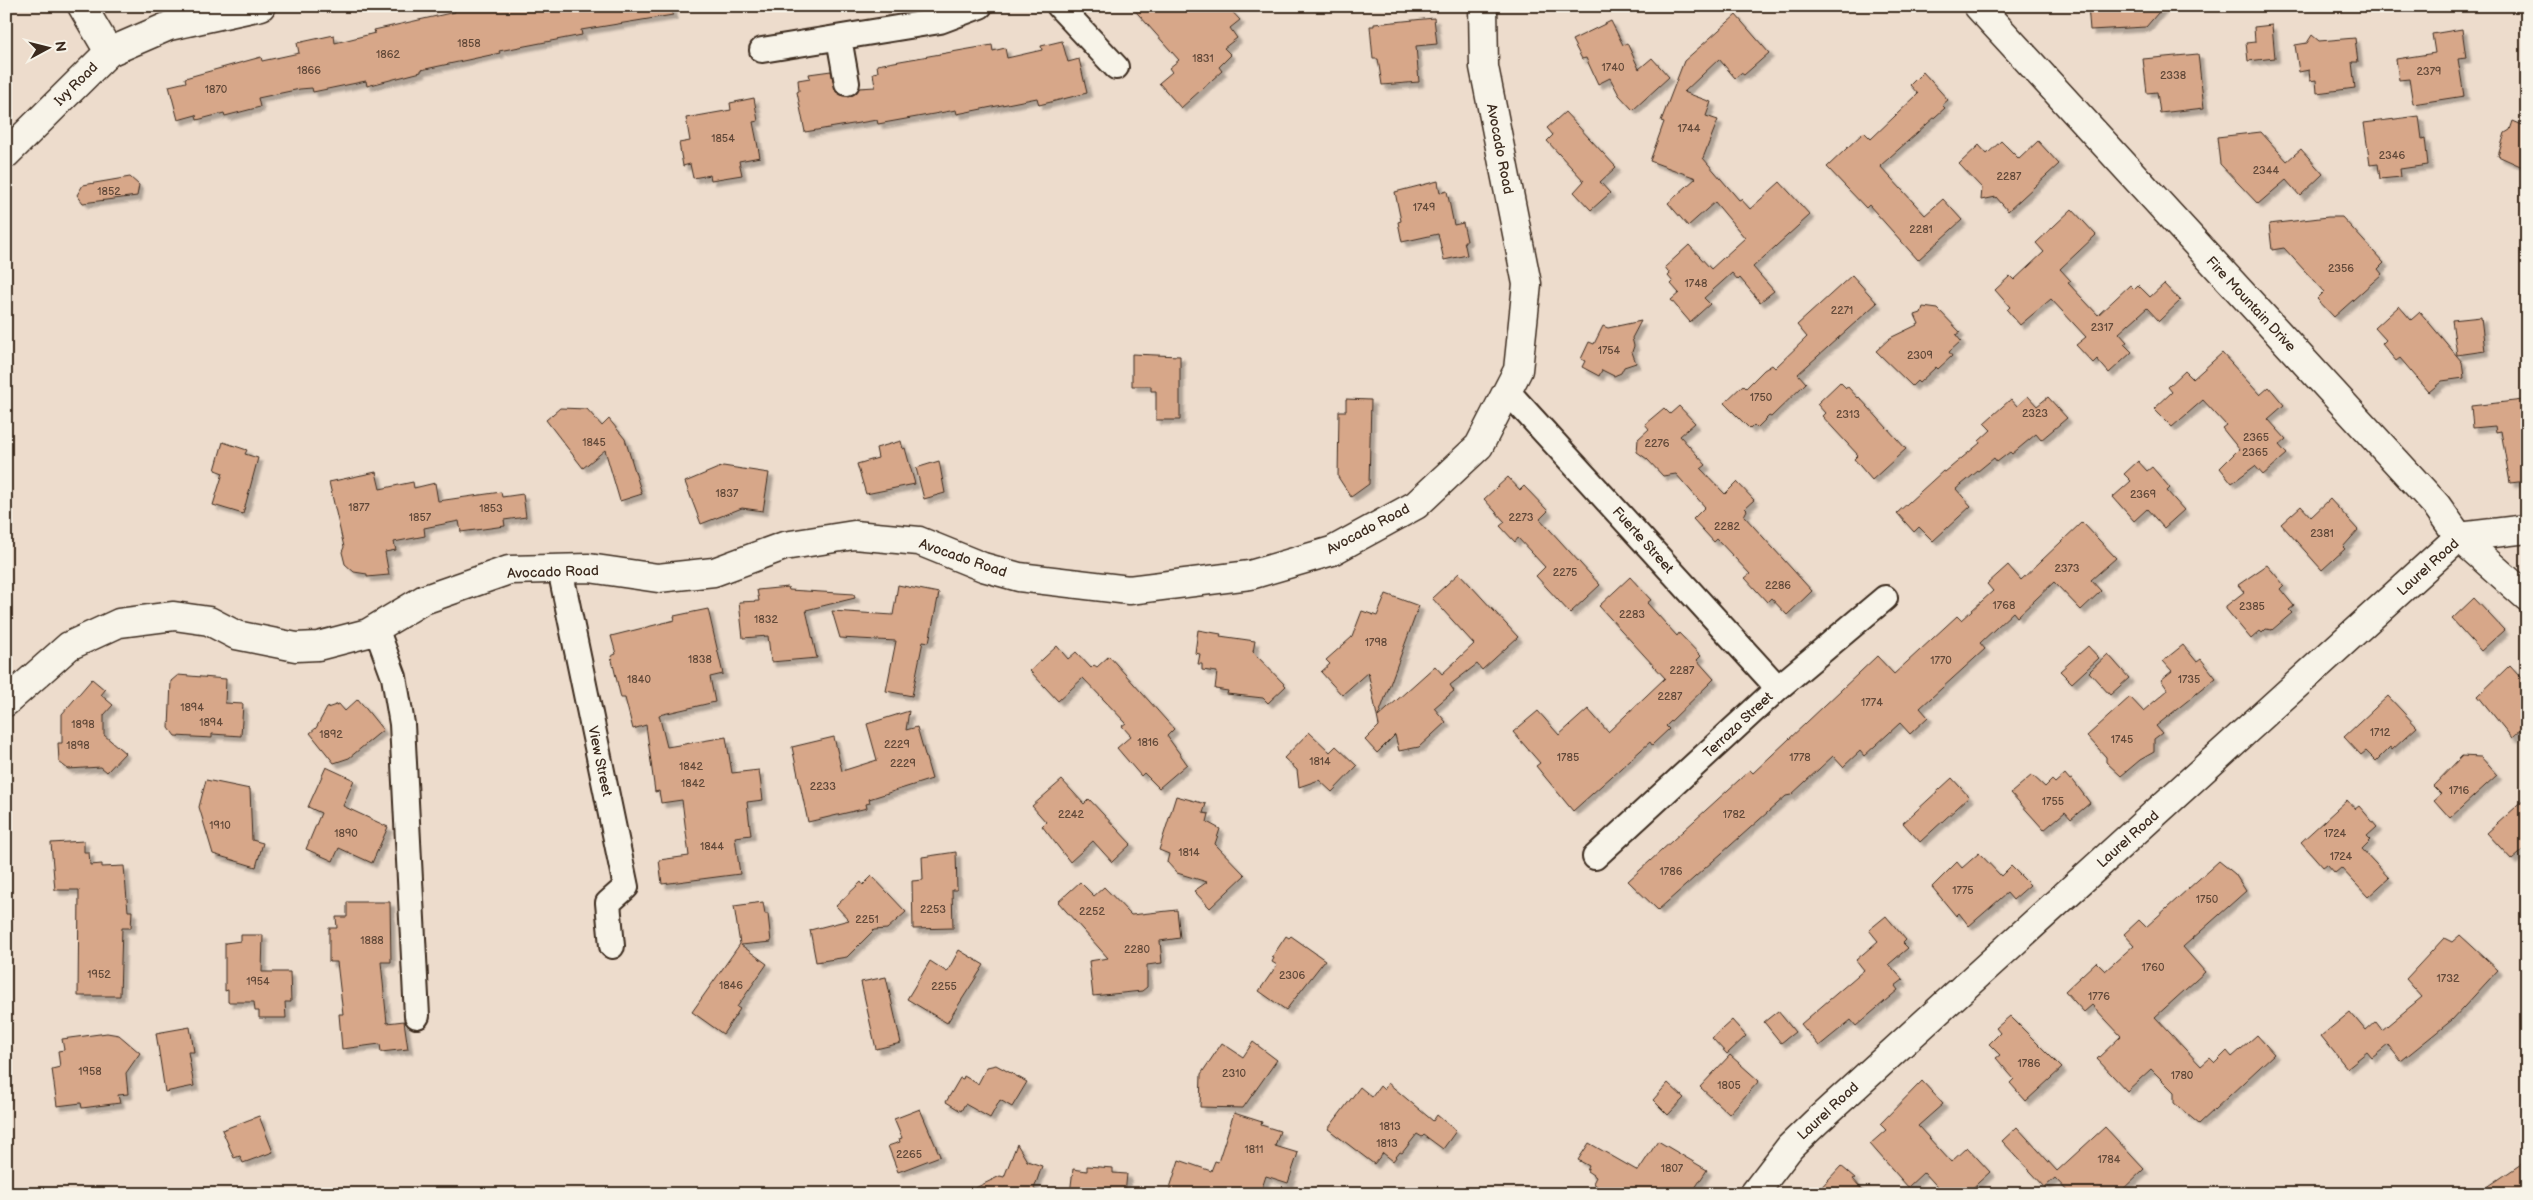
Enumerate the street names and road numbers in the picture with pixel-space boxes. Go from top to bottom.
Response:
street label: Ivy Road [51,59,101,109]
street label: Avocado Road [1483,102,1517,196]
street label: Fire Mountain Drive [2203,253,2299,355]
street label: Avocado Road [1324,500,1412,558]
street label: Fuerte Street [1609,503,1678,577]
street label: Avocado Road [917,535,1009,581]
street label: Laurel Road [2394,535,2462,599]
street label: Avocado Road [507,562,599,582]
street label: Terraza Street [1700,688,1777,762]
street label: View Street [584,724,616,798]
street label: Laurel Road [2094,807,2162,871]
street label: Laurel Road [1794,1078,1862,1144]

